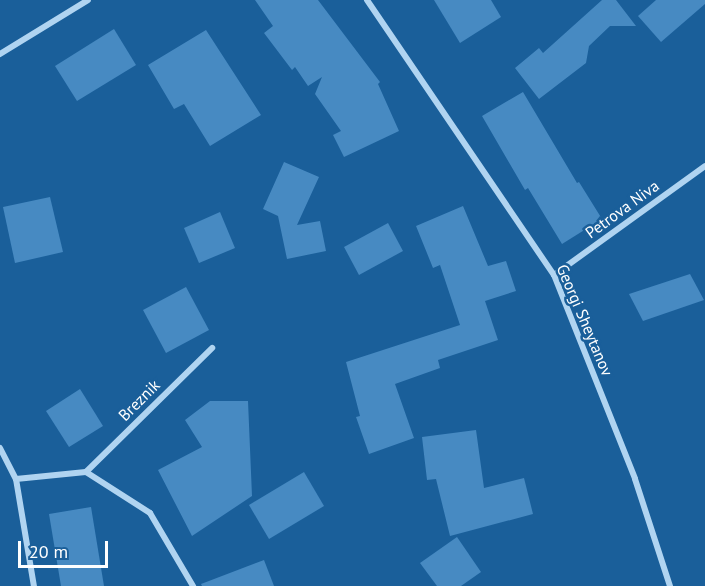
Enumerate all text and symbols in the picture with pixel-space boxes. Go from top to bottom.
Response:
street label: Petrova Niva [581,176,663,242]
street label: Georgi Sheytanov [553,261,617,379]
street label: Breznik [114,375,164,425]
scale bar [21,529,111,567]
text: 20 m [29,540,68,563]

